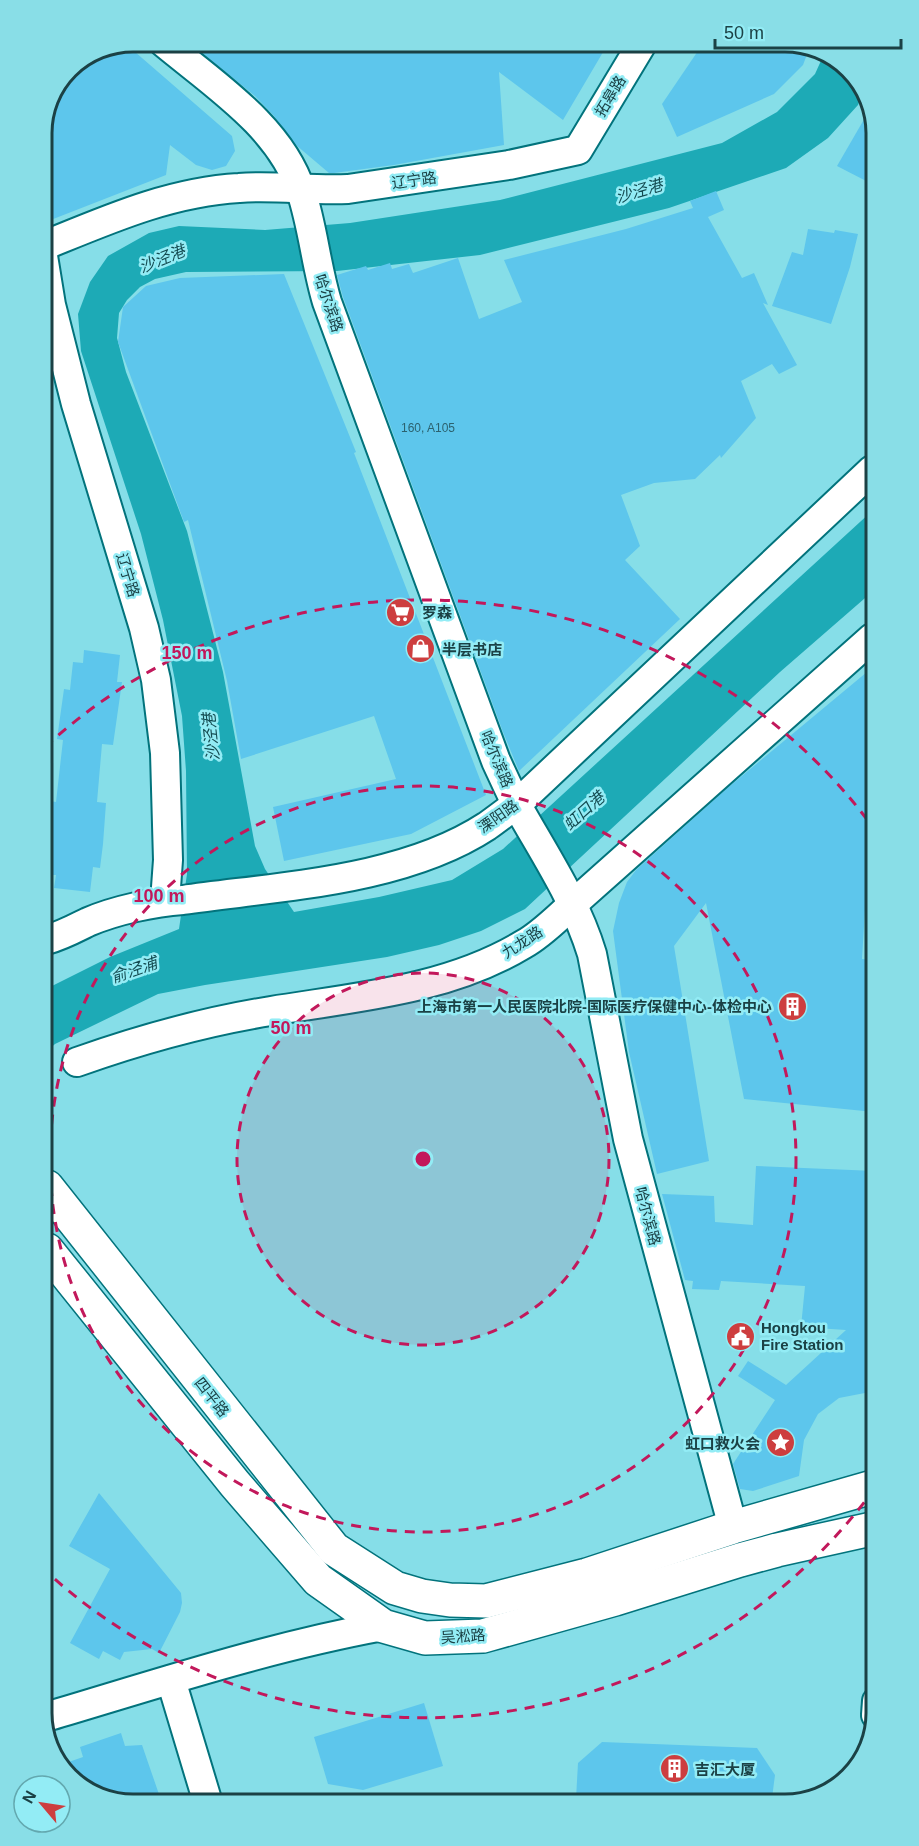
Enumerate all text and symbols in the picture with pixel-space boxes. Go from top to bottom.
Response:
scale bar [715,12,901,50]
text: 50 m [724,23,764,43]
street label: 拓皋路 [591,72,629,120]
street label: 辽宁路 [391,168,437,192]
water label: 沙泾港 [614,176,666,206]
water label: 沙泾港 [137,241,189,276]
street label: 哈尔滨路 [312,272,346,334]
house number: 160, A105 [401,421,455,435]
street label: 辽宁路 [113,551,143,599]
supermarket icon: 罗森 [385,596,417,628]
place label: 罗森 [422,604,452,621]
shop icon: 半层书店 [405,633,437,665]
place label: 半层书店 [442,641,502,658]
text: 150 m [161,643,213,663]
water label: 沙泾港 [200,710,222,762]
street label: 哈尔滨路 [477,728,517,790]
water label: 虹口港 [560,787,609,833]
street label: 溧阳路 [475,796,521,836]
text: 100 m [133,886,185,906]
street label: 九龙路 [498,923,546,961]
water label: 俞泾浦 [109,953,162,986]
building icon: 上海市第一人民医院北院-国际医疗保健中心-体检中心 [777,990,809,1022]
place label: 上海市第一人民医院北院-国际医疗保健中心-体检中心 [417,998,772,1015]
text: 50 m [270,1018,312,1038]
centre of rings [413,1149,433,1169]
street label: 哈尔滨路 [632,1185,664,1247]
place label: Hongkou Fire Station [761,1319,844,1353]
public building icon: Hongkou Fire Station [724,1320,756,1352]
street label: 四平路 [191,1374,233,1420]
place icon: 虹口救火会 [765,1427,797,1459]
place label: 虹口救火会 [685,1435,760,1452]
street label: 吴淞路 [440,1626,486,1646]
building icon: 吉汇大厦 [658,1753,690,1785]
place label: 吉汇大厦 [695,1761,755,1778]
north arrow [12,1774,72,1834]
text: N [19,1788,40,1806]

